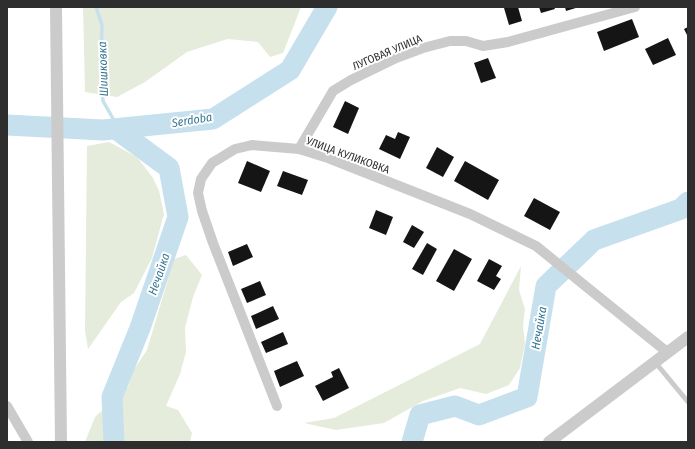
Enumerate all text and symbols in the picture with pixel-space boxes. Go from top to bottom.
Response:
street label: ЛУГОВАЯ УЛИЦА [350,32,424,73]
water label: Шишковка [95,41,111,97]
water label: Serdoba [170,110,213,130]
street label: УЛИЦА КУЛИКОВКА [303,134,391,177]
water label: Нечайка [145,251,173,297]
water label: Нечайка [528,305,550,351]

